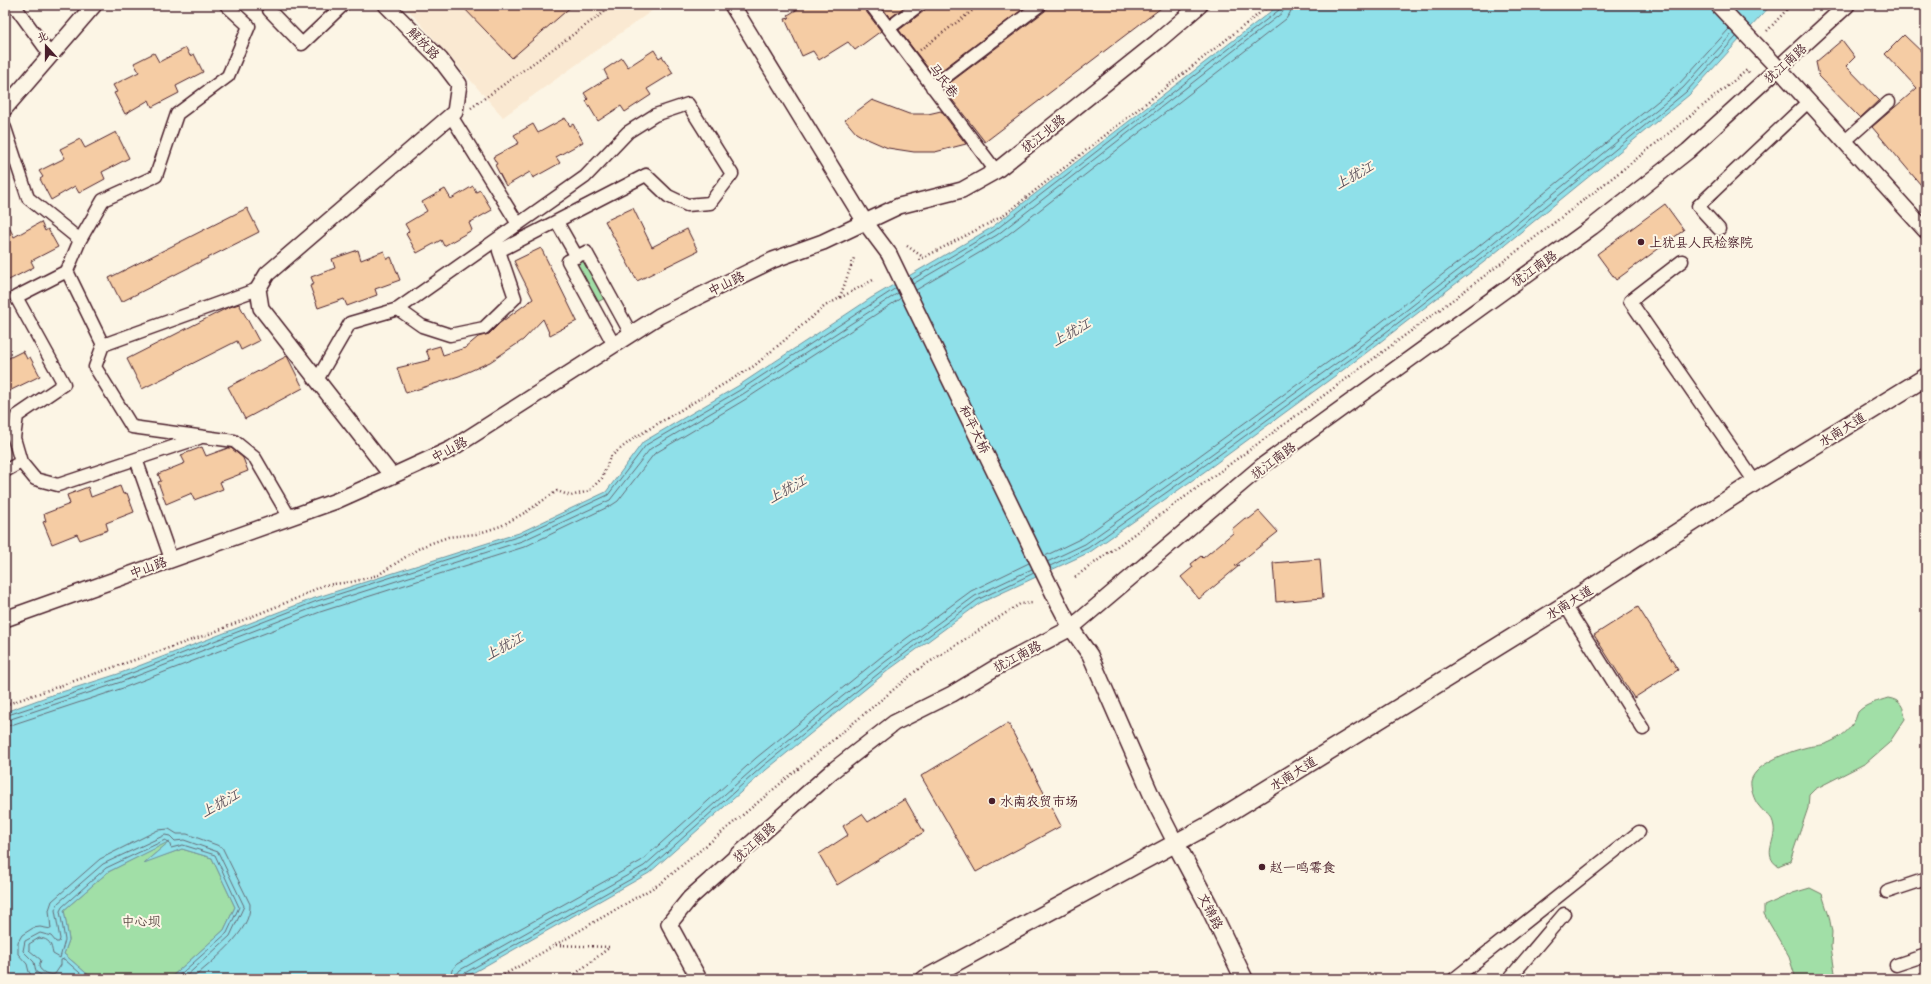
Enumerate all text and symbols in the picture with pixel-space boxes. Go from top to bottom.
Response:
street label: 解放路 [402,24,443,65]
north arrow [26,26,66,66]
text: 北 [35,29,51,48]
street label: 犹江南路 [1761,40,1812,89]
street label: 马氏巷 [923,60,961,103]
street label: 犹江北路 [1018,111,1071,159]
water label: 上犹江 [1332,157,1379,196]
place label: 上犹县人民检察院 [1649,235,1753,254]
marker: 上犹县人民检察院 [1636,237,1646,247]
street label: 犹江南路 [1509,247,1562,293]
street label: 中山路 [705,268,749,302]
water label: 上犹江 [1049,314,1096,353]
street label: 和平大桥 [953,403,993,458]
street label: 水南大道 [1816,409,1870,453]
street label: 中山路 [428,434,472,469]
street label: 犹江南路 [1248,439,1301,485]
water label: 上犹江 [765,471,812,510]
street label: 中山路 [127,554,170,585]
street label: 水南大道 [1543,582,1597,626]
water label: 上犹江 [482,628,529,667]
street label: 犹江南路 [991,638,1046,679]
street label: 水南大道 [1267,753,1321,797]
water label: 上犹江 [198,785,245,824]
place label: 水南农贸市场 [1000,794,1078,813]
marker: 水南农贸市场 [987,796,997,806]
street label: 犹江南路 [730,819,781,868]
place label: 赵一鸣零食 [1270,860,1335,879]
marker: 赵一鸣零食 [1257,862,1267,872]
street label: 文锦路 [1191,890,1226,934]
park label: 中心坝 [121,914,161,933]

